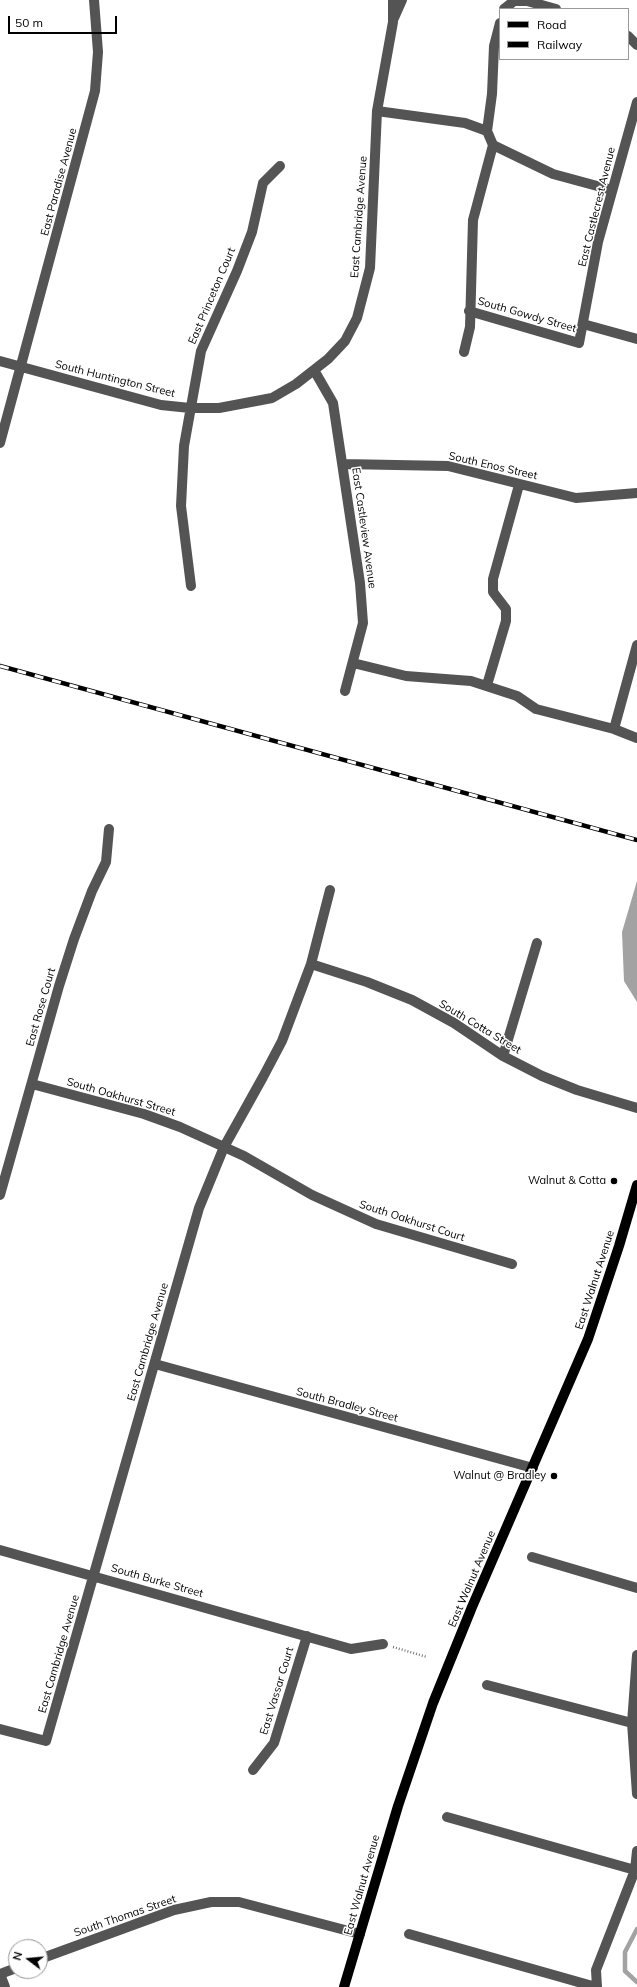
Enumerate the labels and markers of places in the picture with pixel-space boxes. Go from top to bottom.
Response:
place label: Walnut & Cotta [528,1174,606,1188]
marker: Walnut & Cotta [609,1176,619,1186]
place label: Walnut @ Bradley [453,1469,546,1483]
marker: Walnut @ Bradley [549,1471,559,1481]

